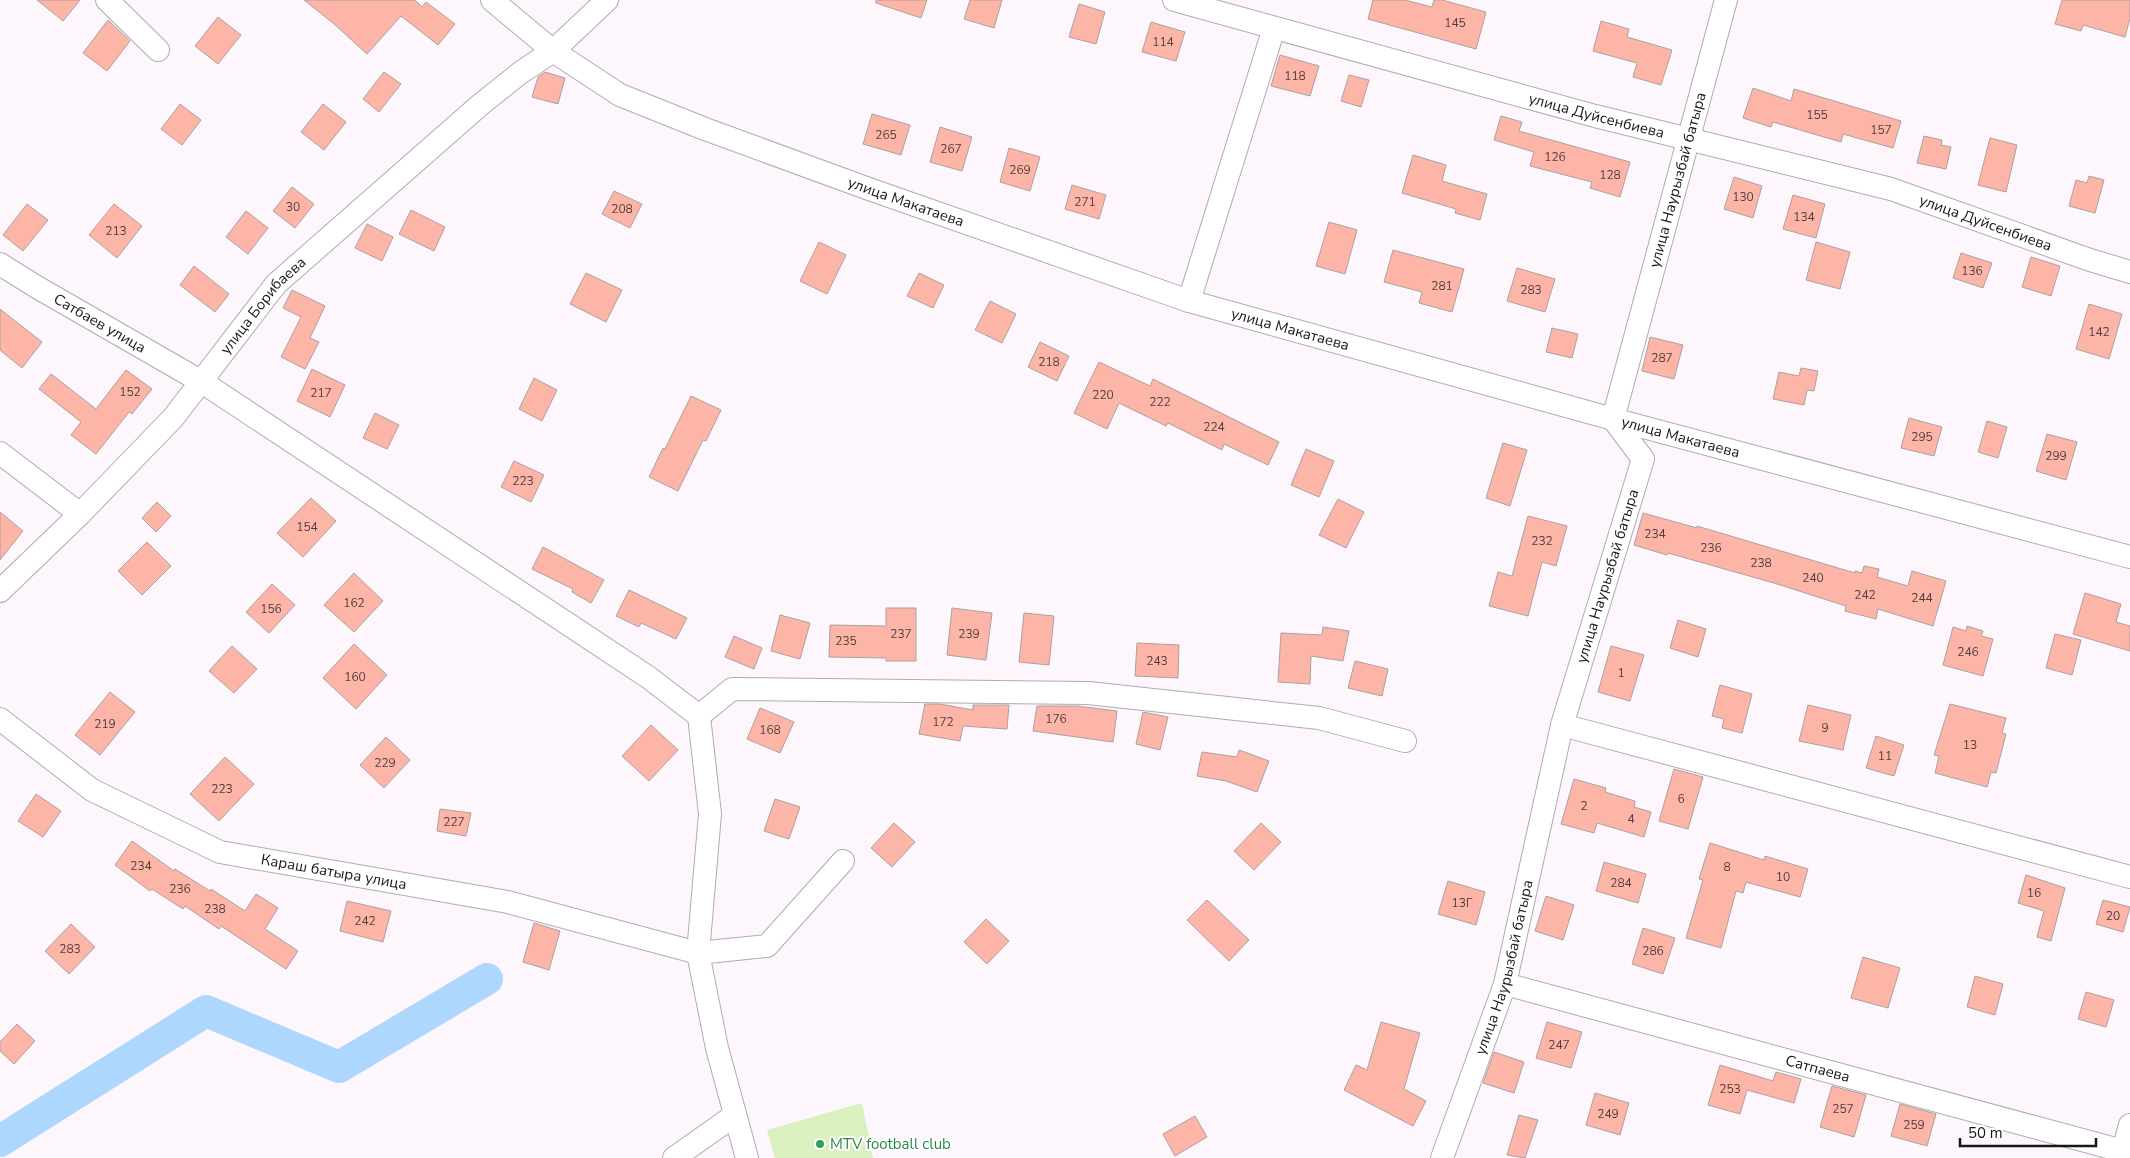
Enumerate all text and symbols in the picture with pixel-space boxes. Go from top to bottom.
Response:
house number: 145 [1444,15,1466,31]
house number: 114 [1152,34,1174,50]
house number: 118 [1284,68,1306,84]
street label: улица Дуйсенбиева [1526,88,1666,143]
street label: улица Наурызбай батыра [1644,90,1711,270]
house number: 155 [1806,107,1828,123]
house number: 157 [1870,122,1892,138]
house number: 265 [875,127,897,143]
house number: 267 [940,141,962,157]
house number: 126 [1544,149,1566,165]
house number: 269 [1009,162,1031,178]
house number: 128 [1599,167,1621,183]
street label: улица Макатаева [845,172,967,232]
house number: 130 [1732,189,1754,205]
street label: улица Дуйсенбиева [1917,190,2055,256]
house number: 271 [1074,194,1096,210]
house number: 30 [286,199,300,215]
house number: 208 [611,201,633,217]
house number: 134 [1793,209,1815,225]
house number: 213 [105,223,127,239]
street label: улица Борибаева [216,252,310,358]
house number: 136 [1961,263,1983,279]
house number: 281 [1431,278,1453,294]
house number: 283 [1520,282,1542,298]
street label: Сатбаев улица [50,289,150,358]
street label: улица Макатаева [1229,303,1352,355]
house number: 142 [2088,324,2110,340]
house number: 287 [1651,350,1673,366]
house number: 218 [1038,354,1060,370]
house number: 152 [119,384,141,400]
house number: 217 [310,385,332,401]
house number: 220 [1092,387,1114,403]
house number: 222 [1149,394,1171,410]
street label: улица Макатаева [1619,412,1742,462]
house number: 224 [1203,419,1225,435]
house number: 295 [1911,429,1933,445]
house number: 299 [2045,448,2067,464]
house number: 223 [512,473,534,489]
street label: улица Наурызбай батыра [1571,487,1643,665]
house number: 154 [296,519,318,535]
house number: 234 [1644,526,1666,542]
house number: 232 [1531,533,1553,549]
house number: 236 [1700,540,1722,556]
house number: 238 [1750,555,1772,571]
house number: 240 [1802,570,1824,586]
house number: 242 [1854,587,1876,603]
house number: 244 [1911,590,1933,606]
house number: 162 [343,595,365,611]
house number: 156 [260,601,282,617]
house number: 237 [890,626,912,642]
house number: 239 [958,626,980,642]
house number: 235 [835,633,857,649]
house number: 246 [1957,644,1979,660]
house number: 243 [1146,653,1168,669]
house number: 1 [1617,665,1625,681]
house number: 160 [344,669,366,685]
house number: 176 [1045,711,1067,727]
house number: 172 [932,714,954,730]
house number: 219 [94,716,116,732]
house number: 9 [1821,720,1829,736]
house number: 168 [759,722,781,738]
house number: 13 [1963,737,1977,753]
house number: 11 [1878,748,1892,764]
house number: 229 [374,755,396,771]
house number: 223 [211,781,233,797]
house number: 6 [1677,791,1685,807]
house number: 2 [1580,798,1588,814]
house number: 4 [1627,811,1635,827]
house number: 227 [443,814,465,830]
street label: Караш батыра улица [259,849,408,894]
house number: 234 [130,858,152,874]
house number: 8 [1723,859,1731,875]
house number: 10 [1776,869,1790,885]
house number: 284 [1610,875,1632,891]
street label: улица Наурызбай батыра [1470,878,1538,1057]
house number: 236 [169,881,191,897]
house number: 16 [2027,885,2041,901]
house number: 13Г [1452,895,1473,911]
house number: 238 [204,901,226,917]
house number: 20 [2106,908,2120,924]
house number: 242 [354,913,376,929]
house number: 283 [59,941,81,957]
house number: 286 [1642,943,1664,959]
house number: 247 [1548,1037,1570,1053]
street label: Сатпаева [1783,1050,1852,1087]
house number: 253 [1719,1081,1741,1097]
house number: 257 [1832,1101,1854,1117]
house number: 249 [1597,1106,1619,1122]
scale bar [1960,1116,2096,1148]
house number: 259 [1903,1117,1925,1133]
text: 50 m [1968,1123,2003,1143]
place label: MTV football club [830,1134,951,1154]
marker: MTV football club [814,1138,826,1150]

